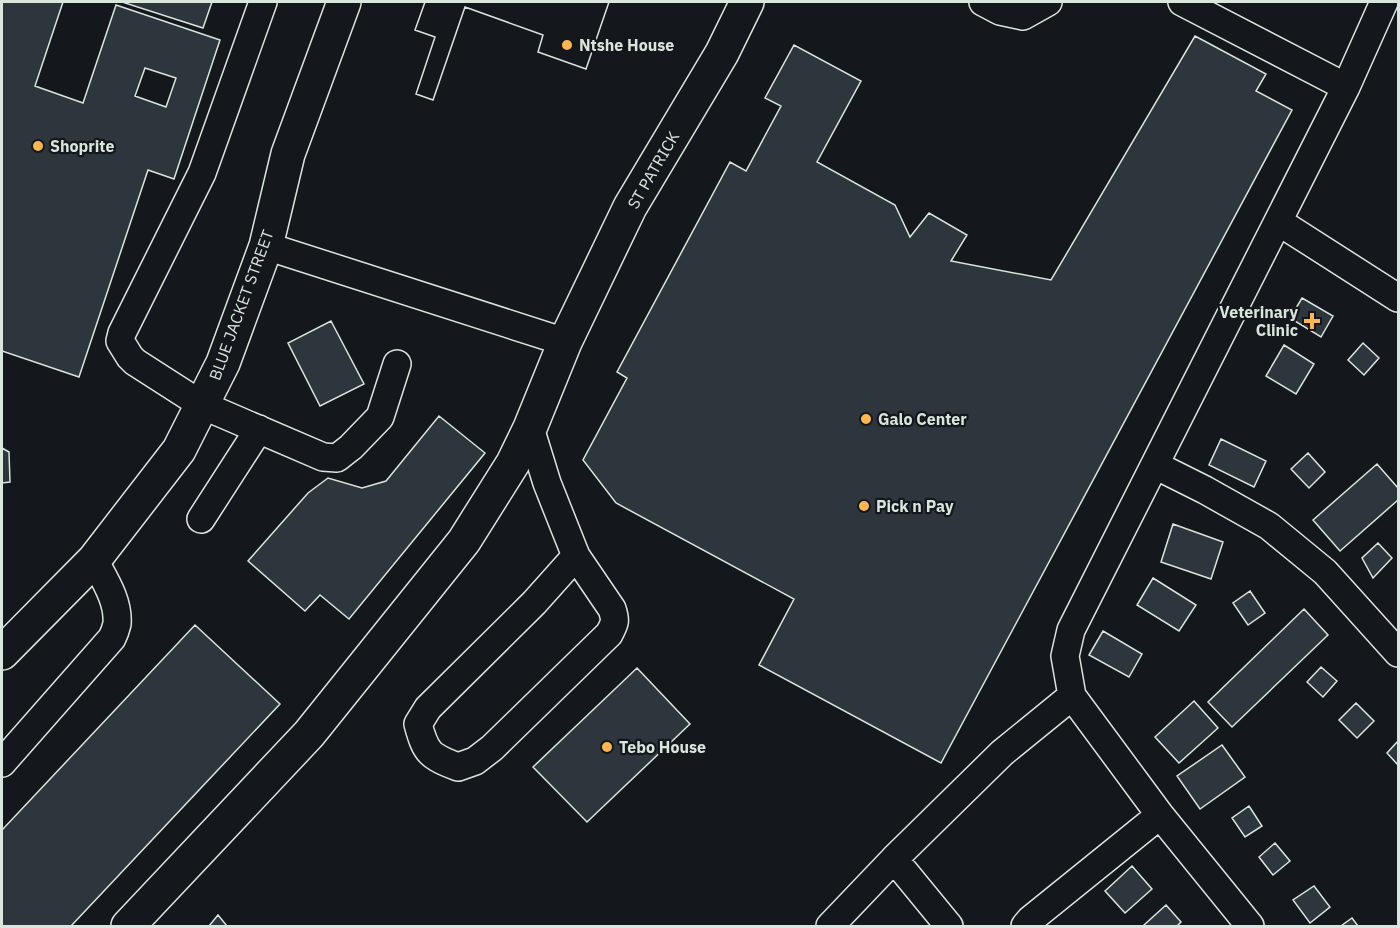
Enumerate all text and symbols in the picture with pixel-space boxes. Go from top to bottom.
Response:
place label: Ntshe House [579,35,674,55]
marker: Ntshe House [560,38,574,52]
street label: ST PATRICK [623,128,683,212]
place label: Shoprite [50,136,114,156]
marker: Shoprite [31,139,45,153]
street label: BLUE JACKET STREET [204,227,278,383]
place label: Veterinary Clinic [1219,302,1298,340]
marker: Veterinary Clinic [1303,312,1321,330]
place label: Galo Center [878,409,967,429]
marker: Galo Center [859,412,873,426]
place label: Pick n Pay [876,496,954,516]
marker: Pick n Pay [857,499,871,513]
place label: Tebo House [619,737,706,757]
marker: Tebo House [600,740,614,754]

